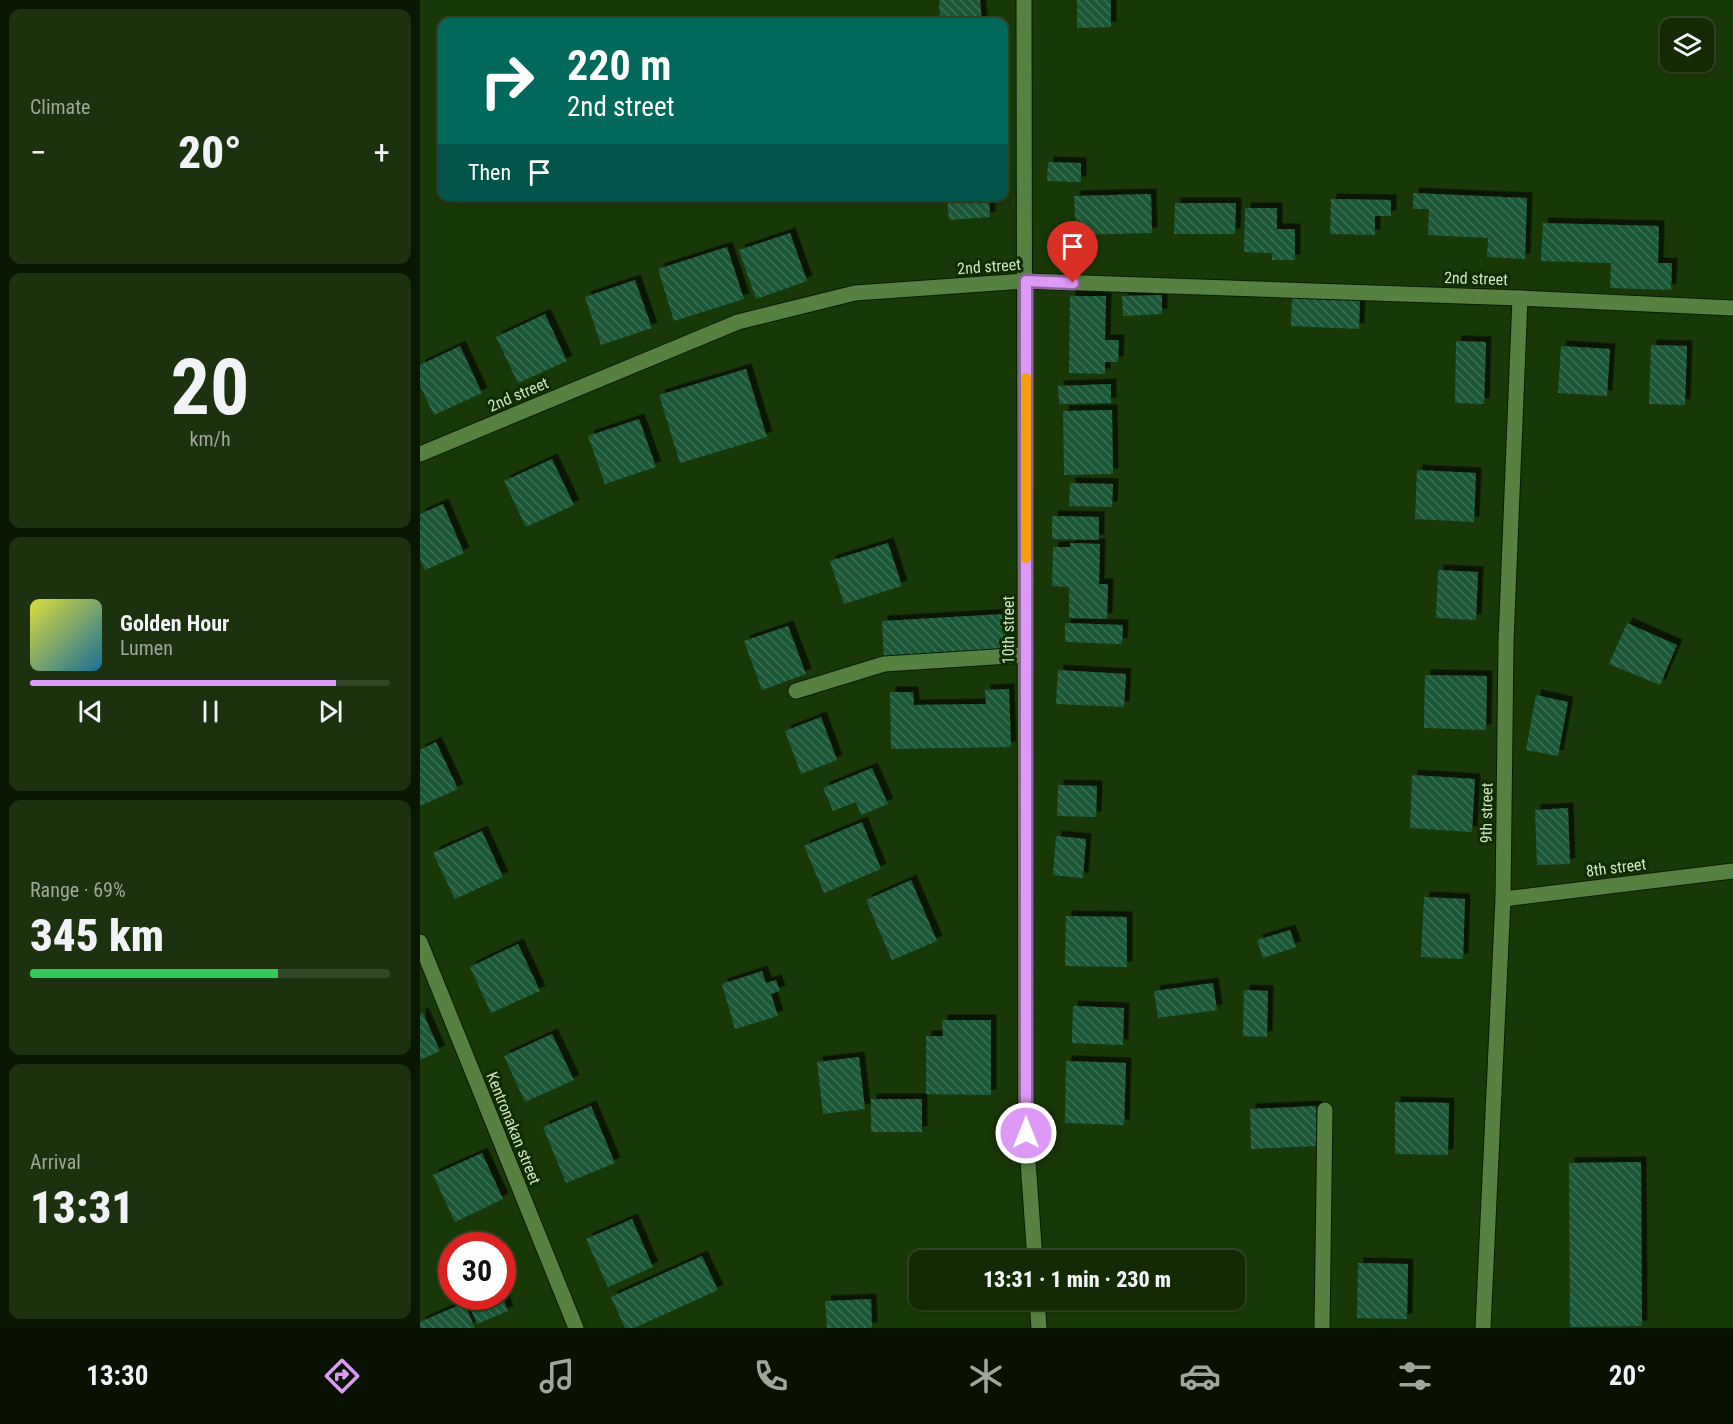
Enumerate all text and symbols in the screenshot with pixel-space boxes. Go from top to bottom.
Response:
map controls [1660,18,1714,72]
button: layers [1660,18,1714,72]
text: 220 m [567,41,672,90]
icon: right [468,42,546,120]
text: 2nd street [567,91,675,123]
text: Climate [30,95,90,119]
text: 20° [178,126,242,179]
text: − [30,133,47,172]
text: + [374,133,390,172]
icon: arrive [523,156,556,189]
text: Then [468,160,511,185]
pin [1047,221,1098,283]
icon: arrive [1056,230,1089,263]
street label: 2nd street [957,255,1022,278]
street label: 2nd street [1444,268,1508,289]
text: 20 [171,342,249,433]
street label: 2nd street [485,373,551,416]
text: km/h [189,427,231,451]
street label: 10th street [999,596,1018,664]
text: Golden Hour [120,611,229,636]
text: Lumen [120,636,173,660]
icon: previous [74,695,107,728]
icon: pause [194,695,227,728]
icon: next [314,695,347,728]
street label: 9th street [1476,782,1497,843]
street label: 8th street [1585,854,1648,881]
text: Range · 69% [30,878,126,902]
text: 345 km [30,909,164,962]
street label: Kentronakan street [482,1069,545,1187]
position arrow [994,1101,1058,1165]
text: Arrival [30,1150,81,1174]
text: 13:31 [30,1181,134,1234]
speed limit sign: 30 [438,1232,516,1310]
text: 13:31 · 1 min · 230 m [983,1267,1171,1292]
icon: directions [321,1355,363,1397]
icon: music [536,1355,578,1397]
icon: phone [750,1355,792,1397]
icon: climate [965,1355,1007,1397]
icon: car [1179,1355,1221,1397]
icon: filters [1394,1355,1436,1397]
text: 13:30 [86,1360,148,1392]
text: 20° [1609,1360,1647,1392]

